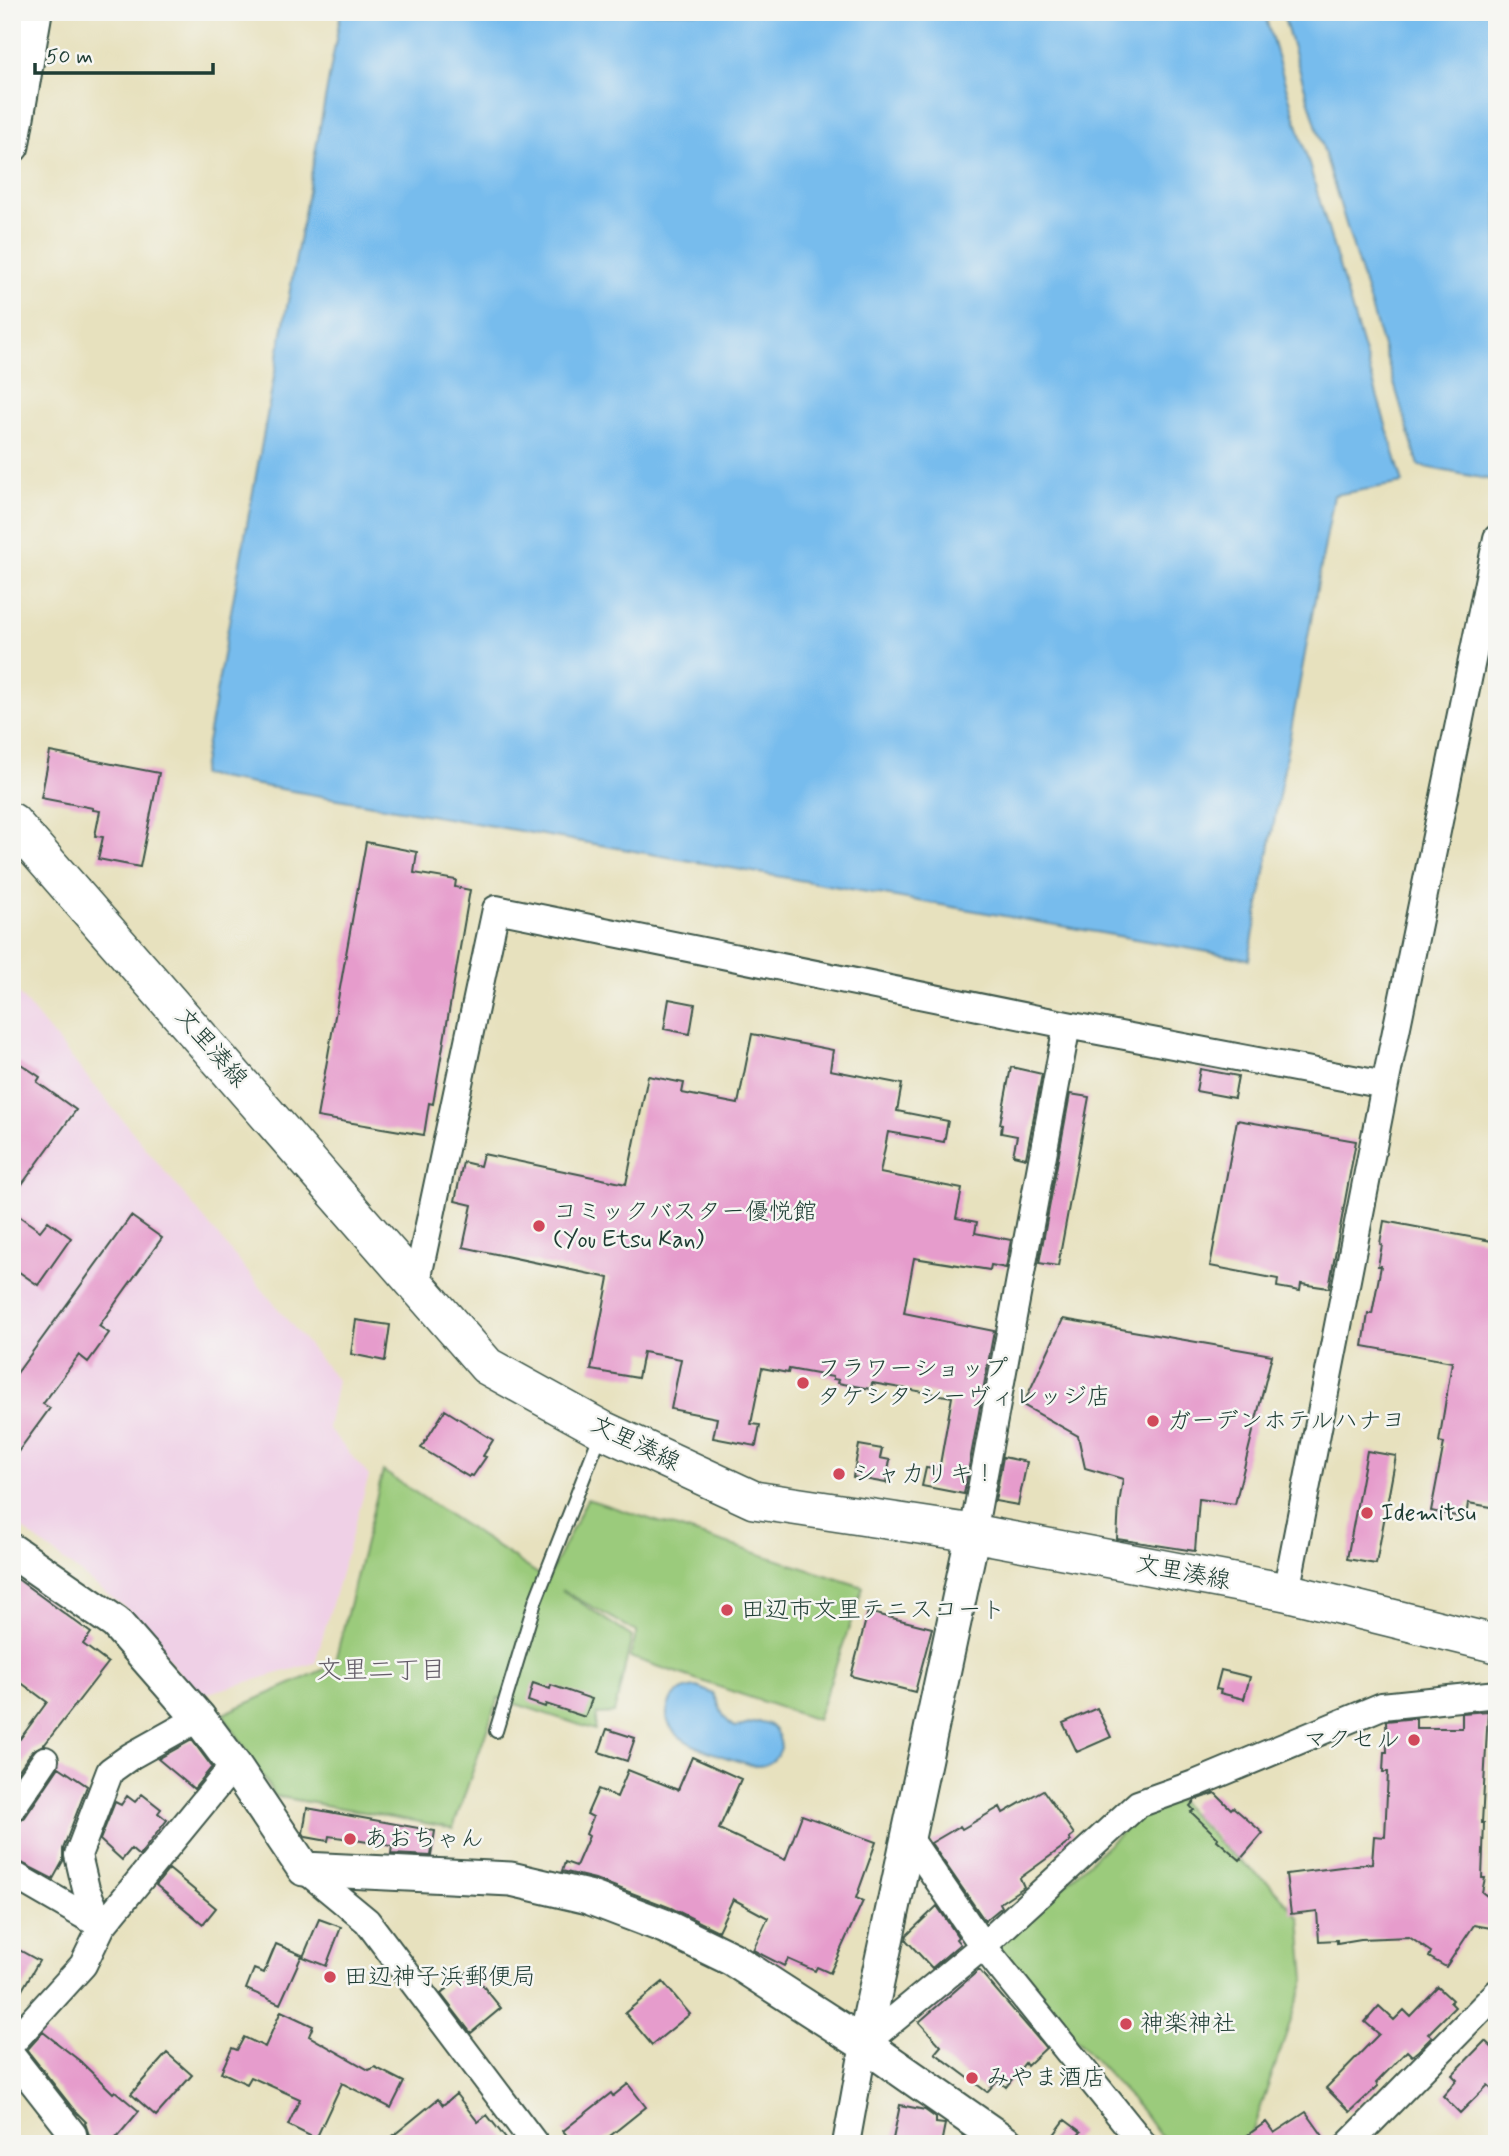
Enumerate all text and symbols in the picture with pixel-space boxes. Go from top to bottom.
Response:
scale bar [35,32,214,76]
text: 50 m [46,43,93,71]
street label: 文里湊線 [168,1002,254,1094]
place label: コミックバスター優悦館 (You Etsu Kan) [553,1197,817,1256]
marker: コミックバスター優悦館 (You Etsu Kan) [531,1218,547,1234]
place label: フラワーショップ タケシタ シーヴィレッジ店 [817,1354,1111,1413]
marker: フラワーショップ タケシタ シーヴィレッジ店 [795,1375,811,1391]
place label: ガーデンホテルハナヨ [1167,1406,1406,1437]
street label: 文里湊線 [585,1409,685,1479]
marker: ガーデンホテルハナヨ [1145,1413,1161,1429]
place label: シャカリキ！ [853,1459,997,1490]
marker: シャカリキ！ [831,1466,847,1482]
place label: Idemitsu [1381,1498,1476,1529]
marker: Idemitsu [1359,1505,1375,1521]
street label: 文里湊線 [1133,1549,1233,1597]
place label: 田辺市文里テニスコート [741,1595,1005,1626]
marker: 田辺市文里テニスコート [719,1602,735,1618]
district label: 文里二丁目 [316,1654,446,1688]
place label: マクセル [1304,1725,1400,1756]
marker: マクセル [1406,1732,1422,1748]
place label: あおちゃん [364,1824,484,1855]
marker: あおちゃん [342,1831,358,1847]
place label: 田辺神子浜郵便局 [344,1962,536,1993]
marker: 田辺神子浜郵便局 [322,1969,338,1985]
place label: 神楽神社 [1140,2009,1236,2040]
marker: 神楽神社 [1118,2016,1134,2032]
place label: みやま酒店 [986,2063,1106,2094]
marker: みやま酒店 [964,2070,980,2086]

